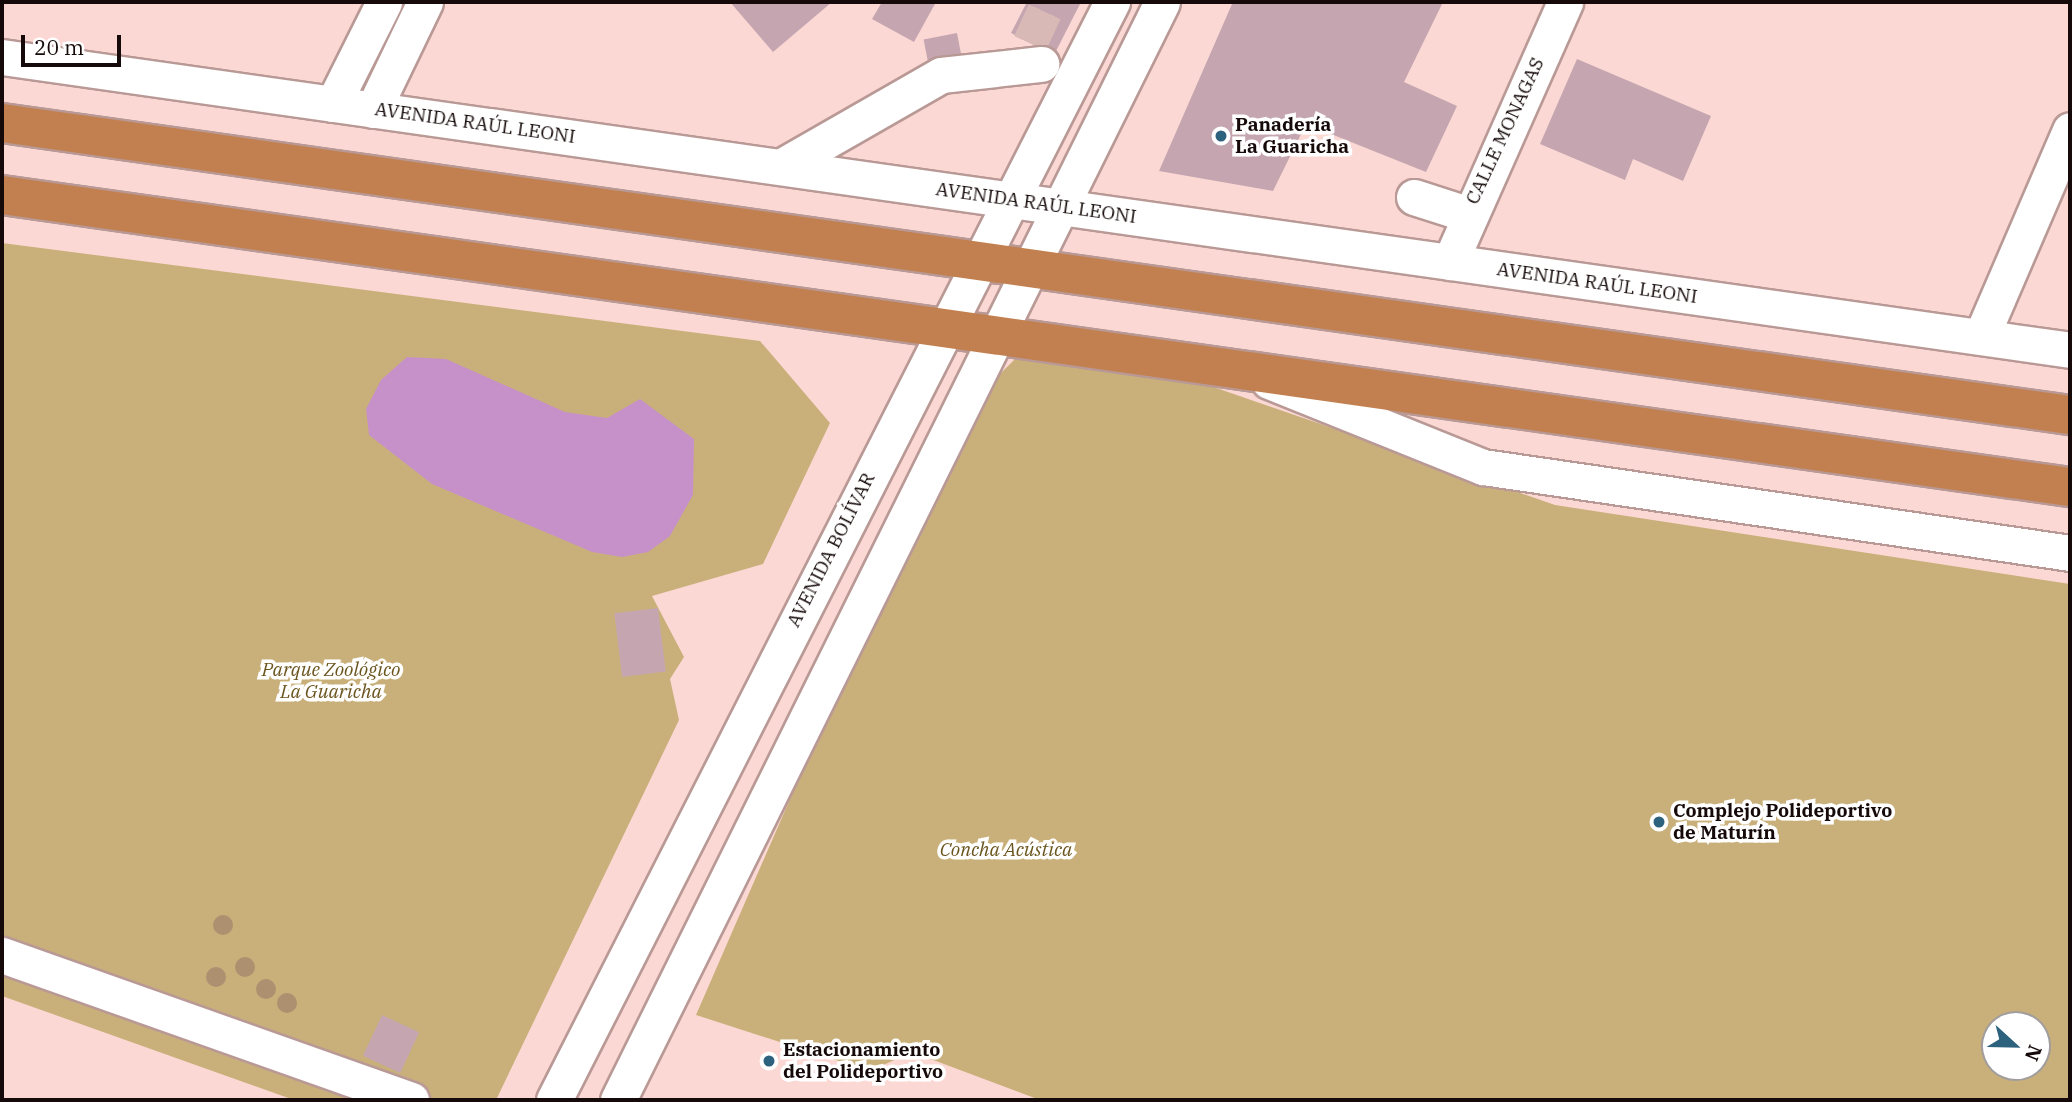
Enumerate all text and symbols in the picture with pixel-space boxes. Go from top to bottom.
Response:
scale bar [24,21,124,65]
text: 20 m [34,33,84,61]
street label: CALLE MONAGAS [1461,54,1549,208]
street label: AVENIDA RAÚL LEONI [373,98,577,148]
place label: Panadería La Guaricha [1235,114,1349,158]
marker: Panadería La Guaricha [1213,128,1229,144]
street label: AVENIDA RAÚL LEONI [934,178,1138,228]
street label: AVENIDA RAÚL LEONI [1495,258,1699,308]
street label: AVENIDA BOLÍVAR [782,469,880,631]
park label: Parque Zoológico La Guaricha [262,659,400,703]
place label: Complejo Polideportivo de Maturín [1673,800,1892,844]
marker: Complejo Polideportivo de Maturín [1651,814,1667,830]
park label: Concha Acústica [940,839,1072,861]
north arrow [1981,1011,2051,1081]
place label: Estacionamiento del Polideportivo [783,1039,943,1083]
text: N [2020,1042,2048,1065]
marker: Estacionamiento del Polideportivo [761,1053,777,1069]

